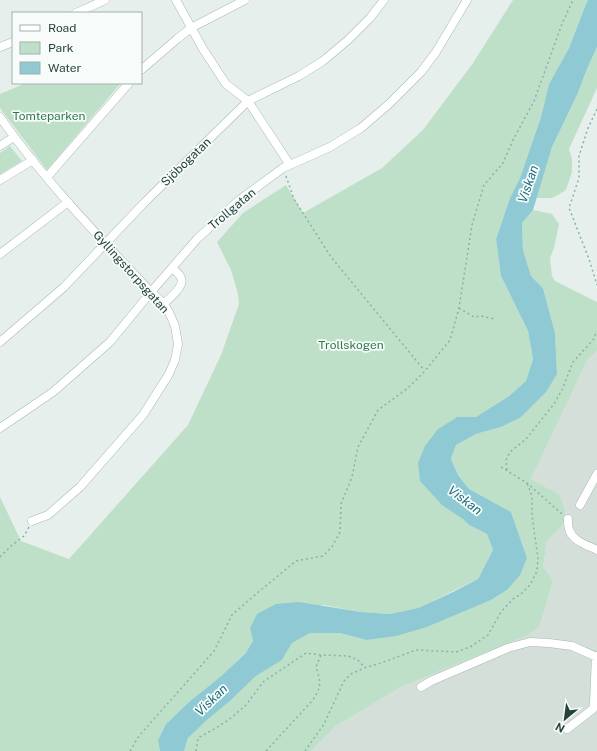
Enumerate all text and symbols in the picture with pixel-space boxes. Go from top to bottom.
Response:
legend [12,12,142,84]
text: Road [48,21,76,35]
text: Park [48,41,74,55]
text: Water [48,61,82,75]
park label: Tomteparken [12,109,86,123]
street label: Sjöbogatan [158,135,214,189]
water label: Viskan [515,163,541,205]
street label: Trollgatan [206,185,258,233]
street label: Gyllingstorpsgatan [90,228,172,316]
park label: Trollskogen [318,338,384,352]
water label: Viskan [445,482,485,518]
water label: Viskan [192,681,230,719]
north arrow [545,699,585,739]
text: N [553,720,567,735]

